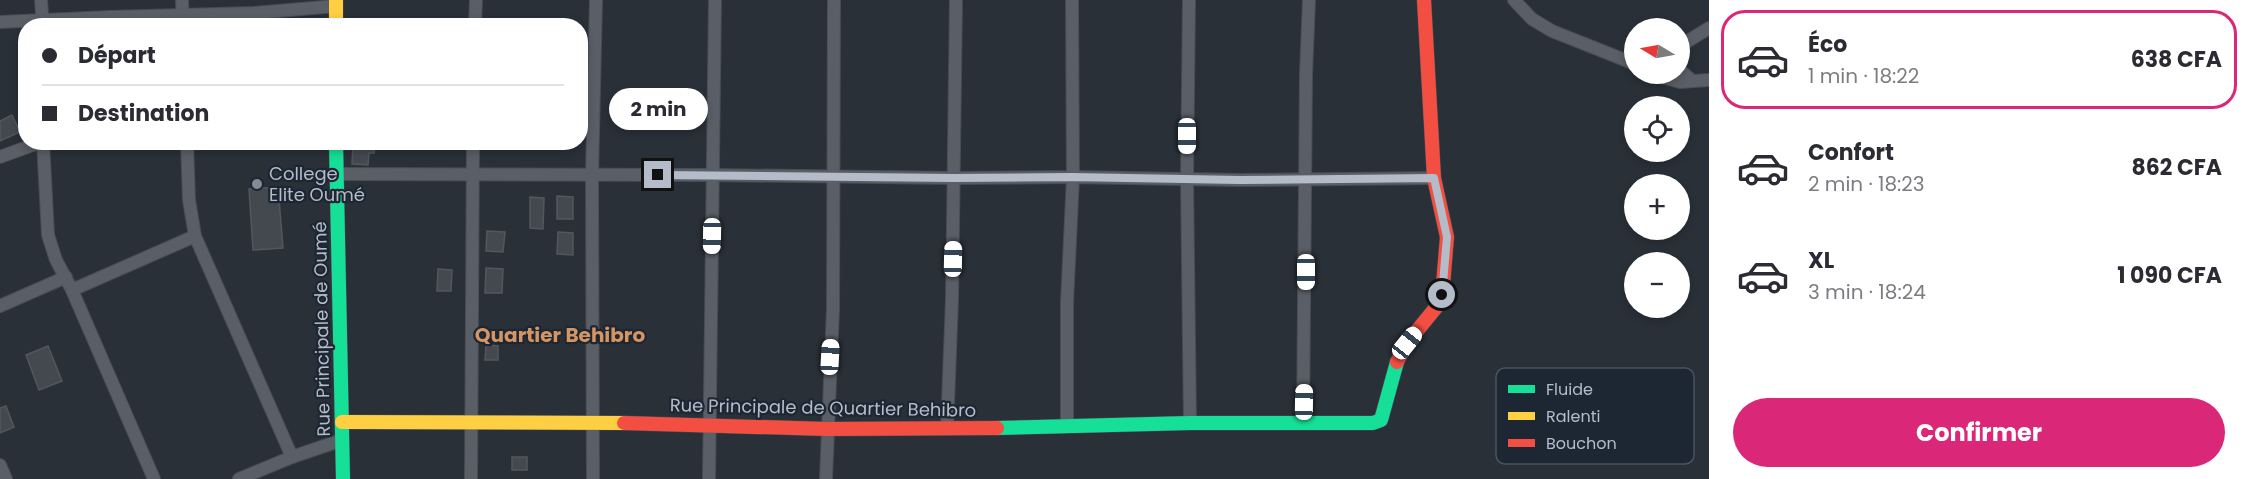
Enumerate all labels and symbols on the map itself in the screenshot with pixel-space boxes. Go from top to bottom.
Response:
north arrow [1624,18,1690,84]
callout: 2 min [608,88,708,130]
car [1178,118,1196,154]
place label: College Elite Oumé [269,161,365,207]
route end [644,161,671,188]
marker: College Elite Oumé [250,177,264,191]
car [703,218,721,254]
street label: Rue Principale de Oumé [307,221,336,437]
car [944,241,962,277]
car [1297,254,1315,290]
route start [1428,281,1455,308]
district label: Quartier Behibro [475,321,645,349]
car [1389,323,1425,363]
car [820,339,840,375]
legend [1496,368,1694,464]
text: Fluide [1546,378,1593,401]
car [1295,384,1313,420]
street label: Rue Principale de Quartier Behibro [670,392,976,423]
text: Ralenti [1546,405,1600,428]
text: Bouchon [1546,432,1617,455]

